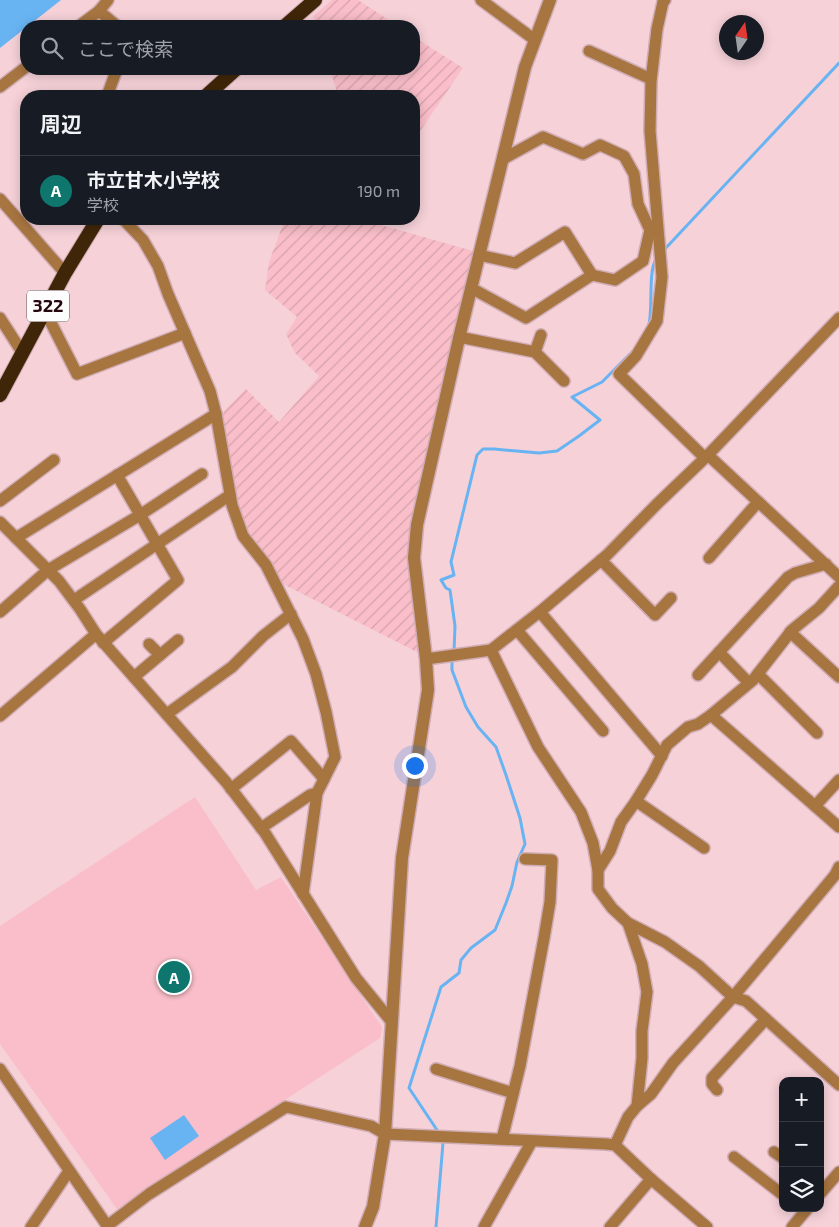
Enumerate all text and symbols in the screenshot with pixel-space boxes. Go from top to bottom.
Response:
north arrow [719,15,764,60]
search box [20,20,420,75]
icon: search [38,34,66,62]
text: ここで検索 [78,37,173,60]
text: 周辺 [40,111,82,136]
text: 市立甘木小学校 [87,168,220,191]
text: A [51,181,61,200]
text: 190 m [357,181,400,200]
text: 学校 [87,195,119,214]
road number: 322 [27,290,69,322]
your location [402,753,428,779]
pin: A [158,958,190,996]
map controls [779,1077,824,1212]
button: + [779,1077,824,1122]
button: − [779,1122,824,1167]
button: layers [779,1167,824,1212]

